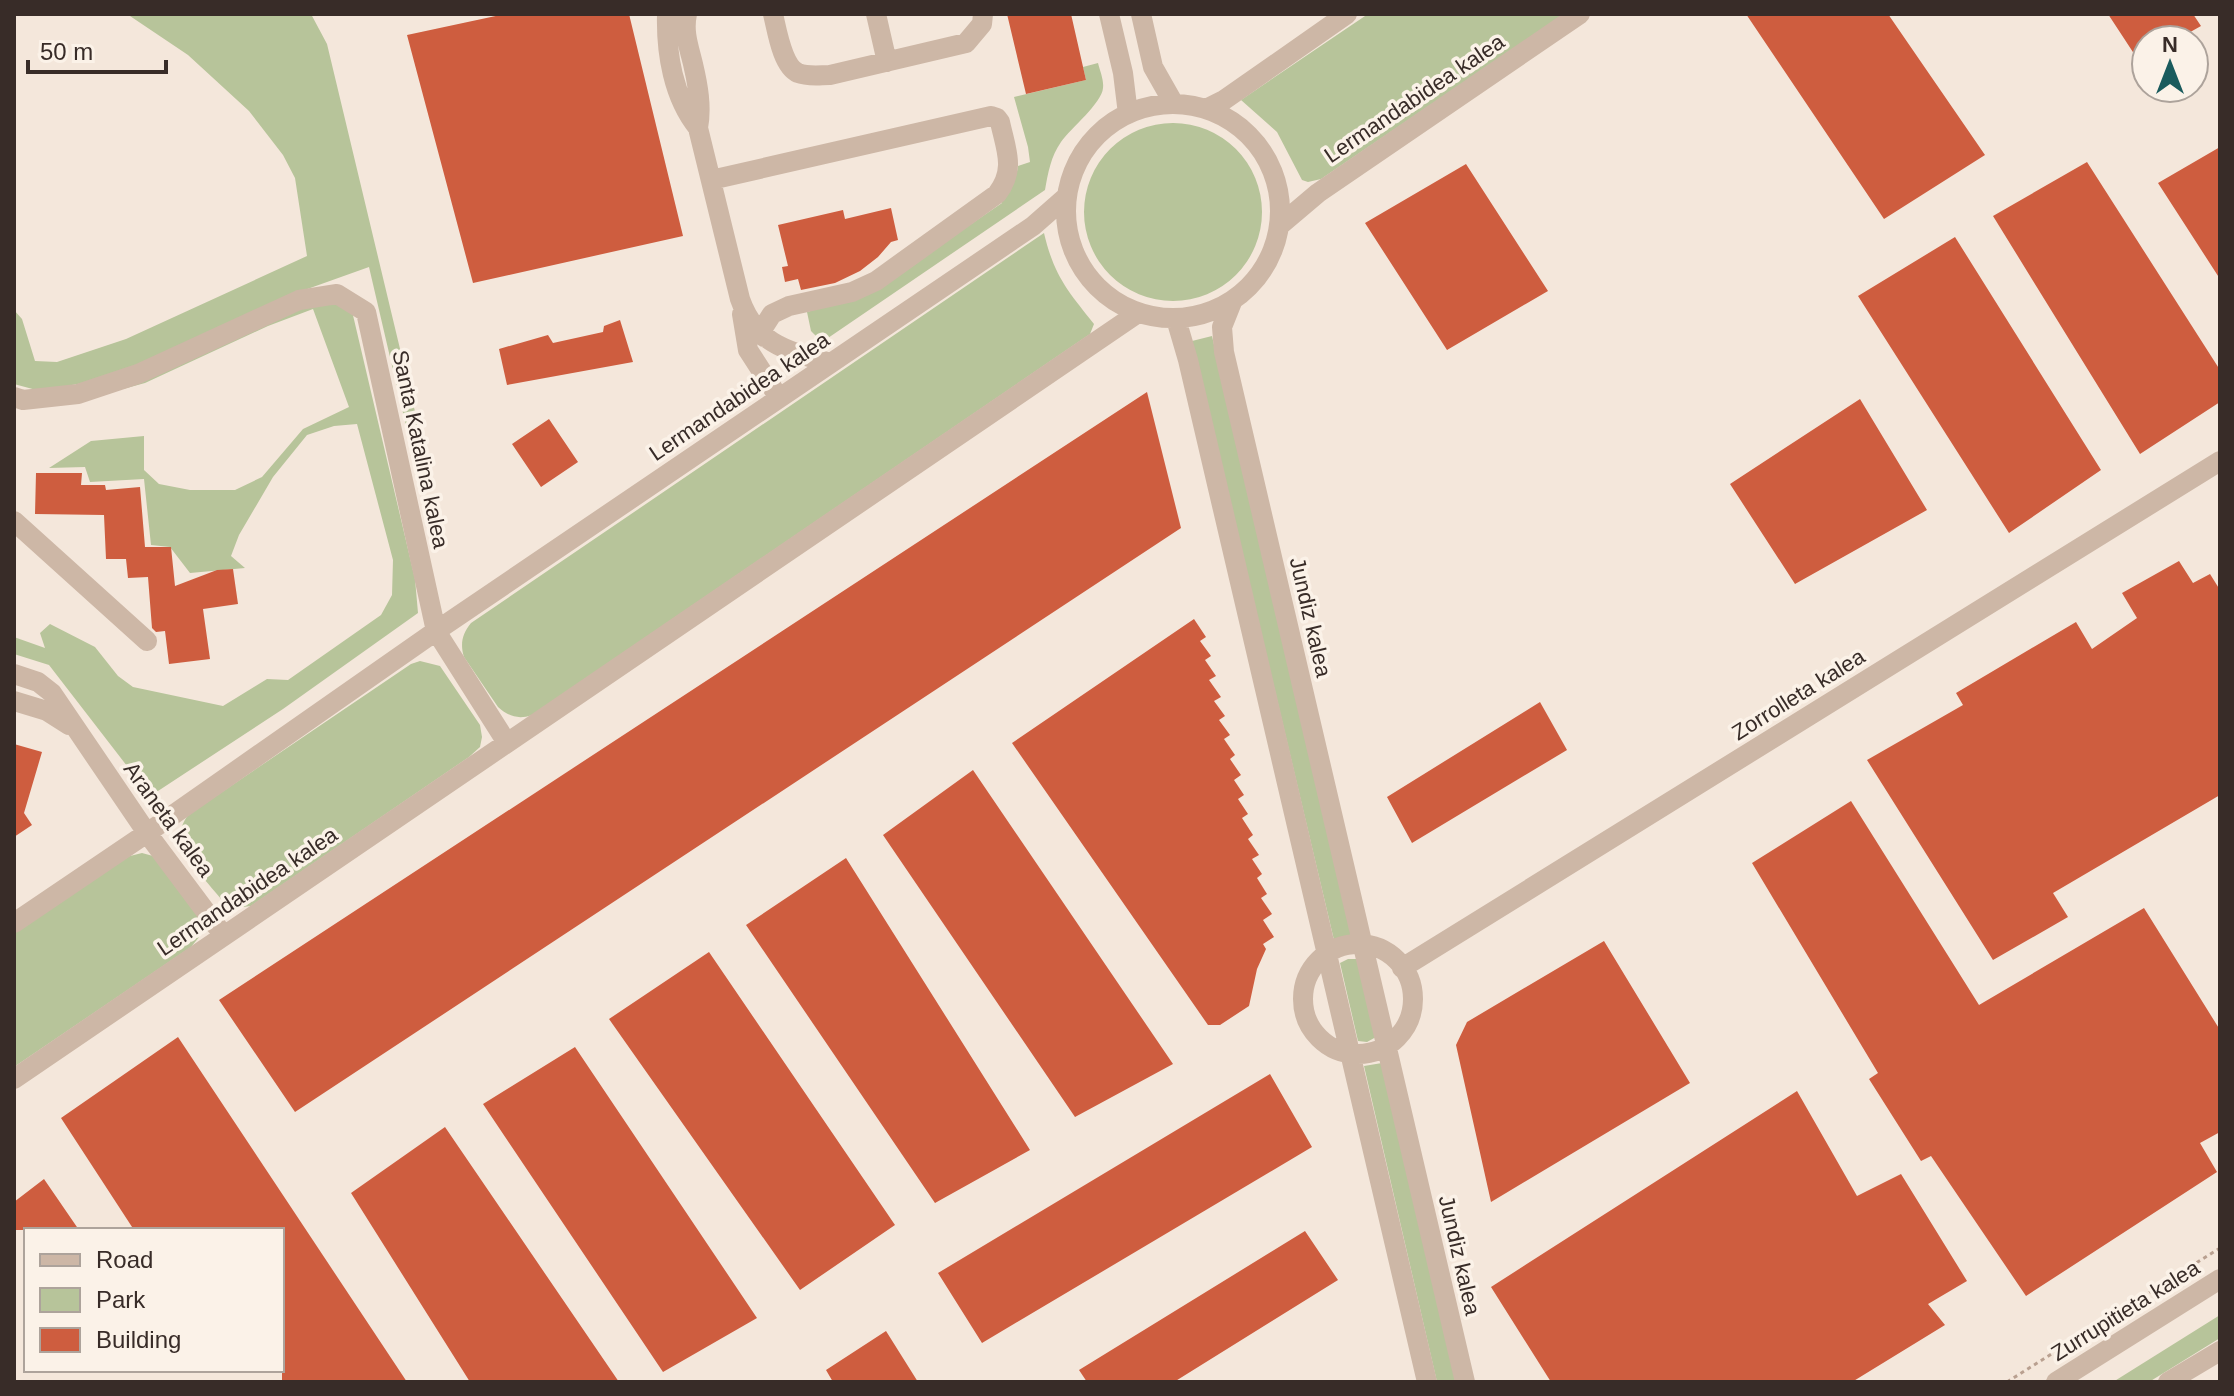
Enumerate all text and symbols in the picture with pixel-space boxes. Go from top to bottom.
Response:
scale bar [28,24,166,74]
north arrow [2130,24,2210,104]
street label: Lermandabidea kalea [1320,28,1510,168]
text: N [2162,32,2178,57]
text: 50 m [40,38,93,65]
street label: Lermandabidea kalea [645,326,835,466]
street label: Santa Katalina kalea [387,348,454,551]
street label: Jundiz kalea [1285,555,1337,680]
street label: Zorrolleta kalea [1727,643,1870,745]
street label: Araneta kalea [119,757,219,882]
street label: Lermandabidea kalea [153,821,343,961]
street label: Jundiz kalea [1434,1193,1486,1318]
legend [24,1228,284,1372]
text: Road [96,1246,153,1273]
street label: Zurrupitieta kalea [2047,1254,2205,1366]
text: Park [96,1286,146,1313]
text: Building [96,1326,181,1353]

